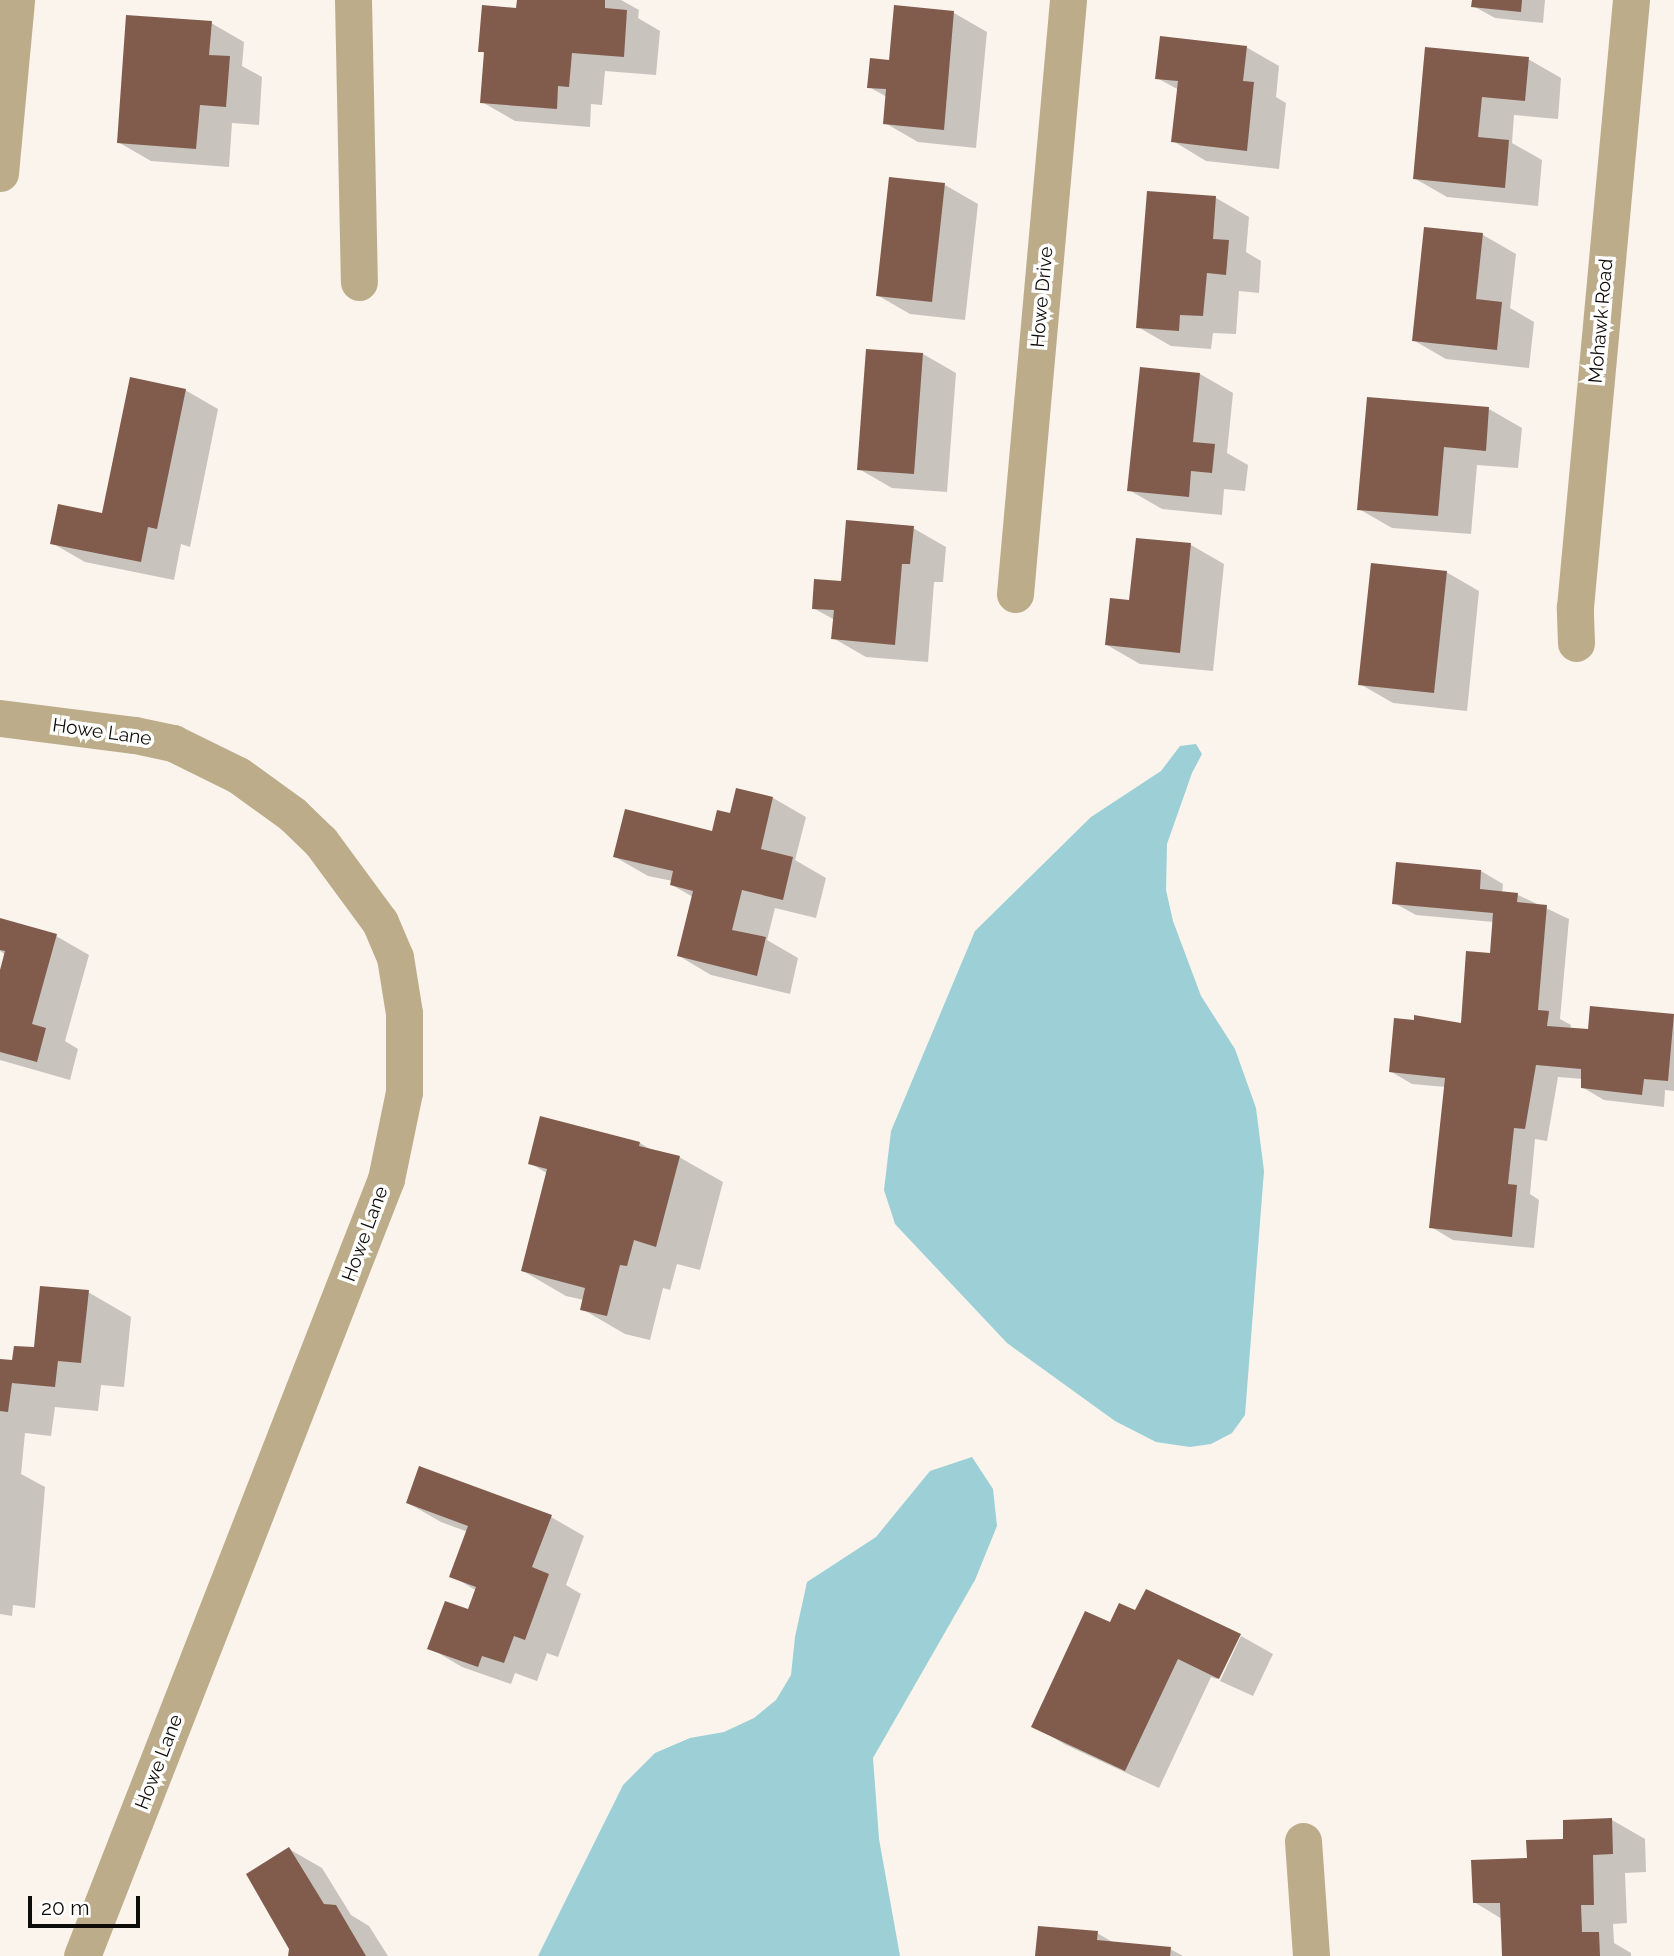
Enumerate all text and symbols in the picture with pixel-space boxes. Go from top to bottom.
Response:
street label: Howe Drive [1026,246,1058,348]
street label: Mohawk Road [1584,258,1618,384]
street label: Howe Lane [51,714,153,750]
street label: Howe Lane [337,1183,393,1285]
street label: Howe Lane [131,1711,187,1813]
scale bar [32,1882,144,1926]
text: 20 m [41,1895,89,1920]

